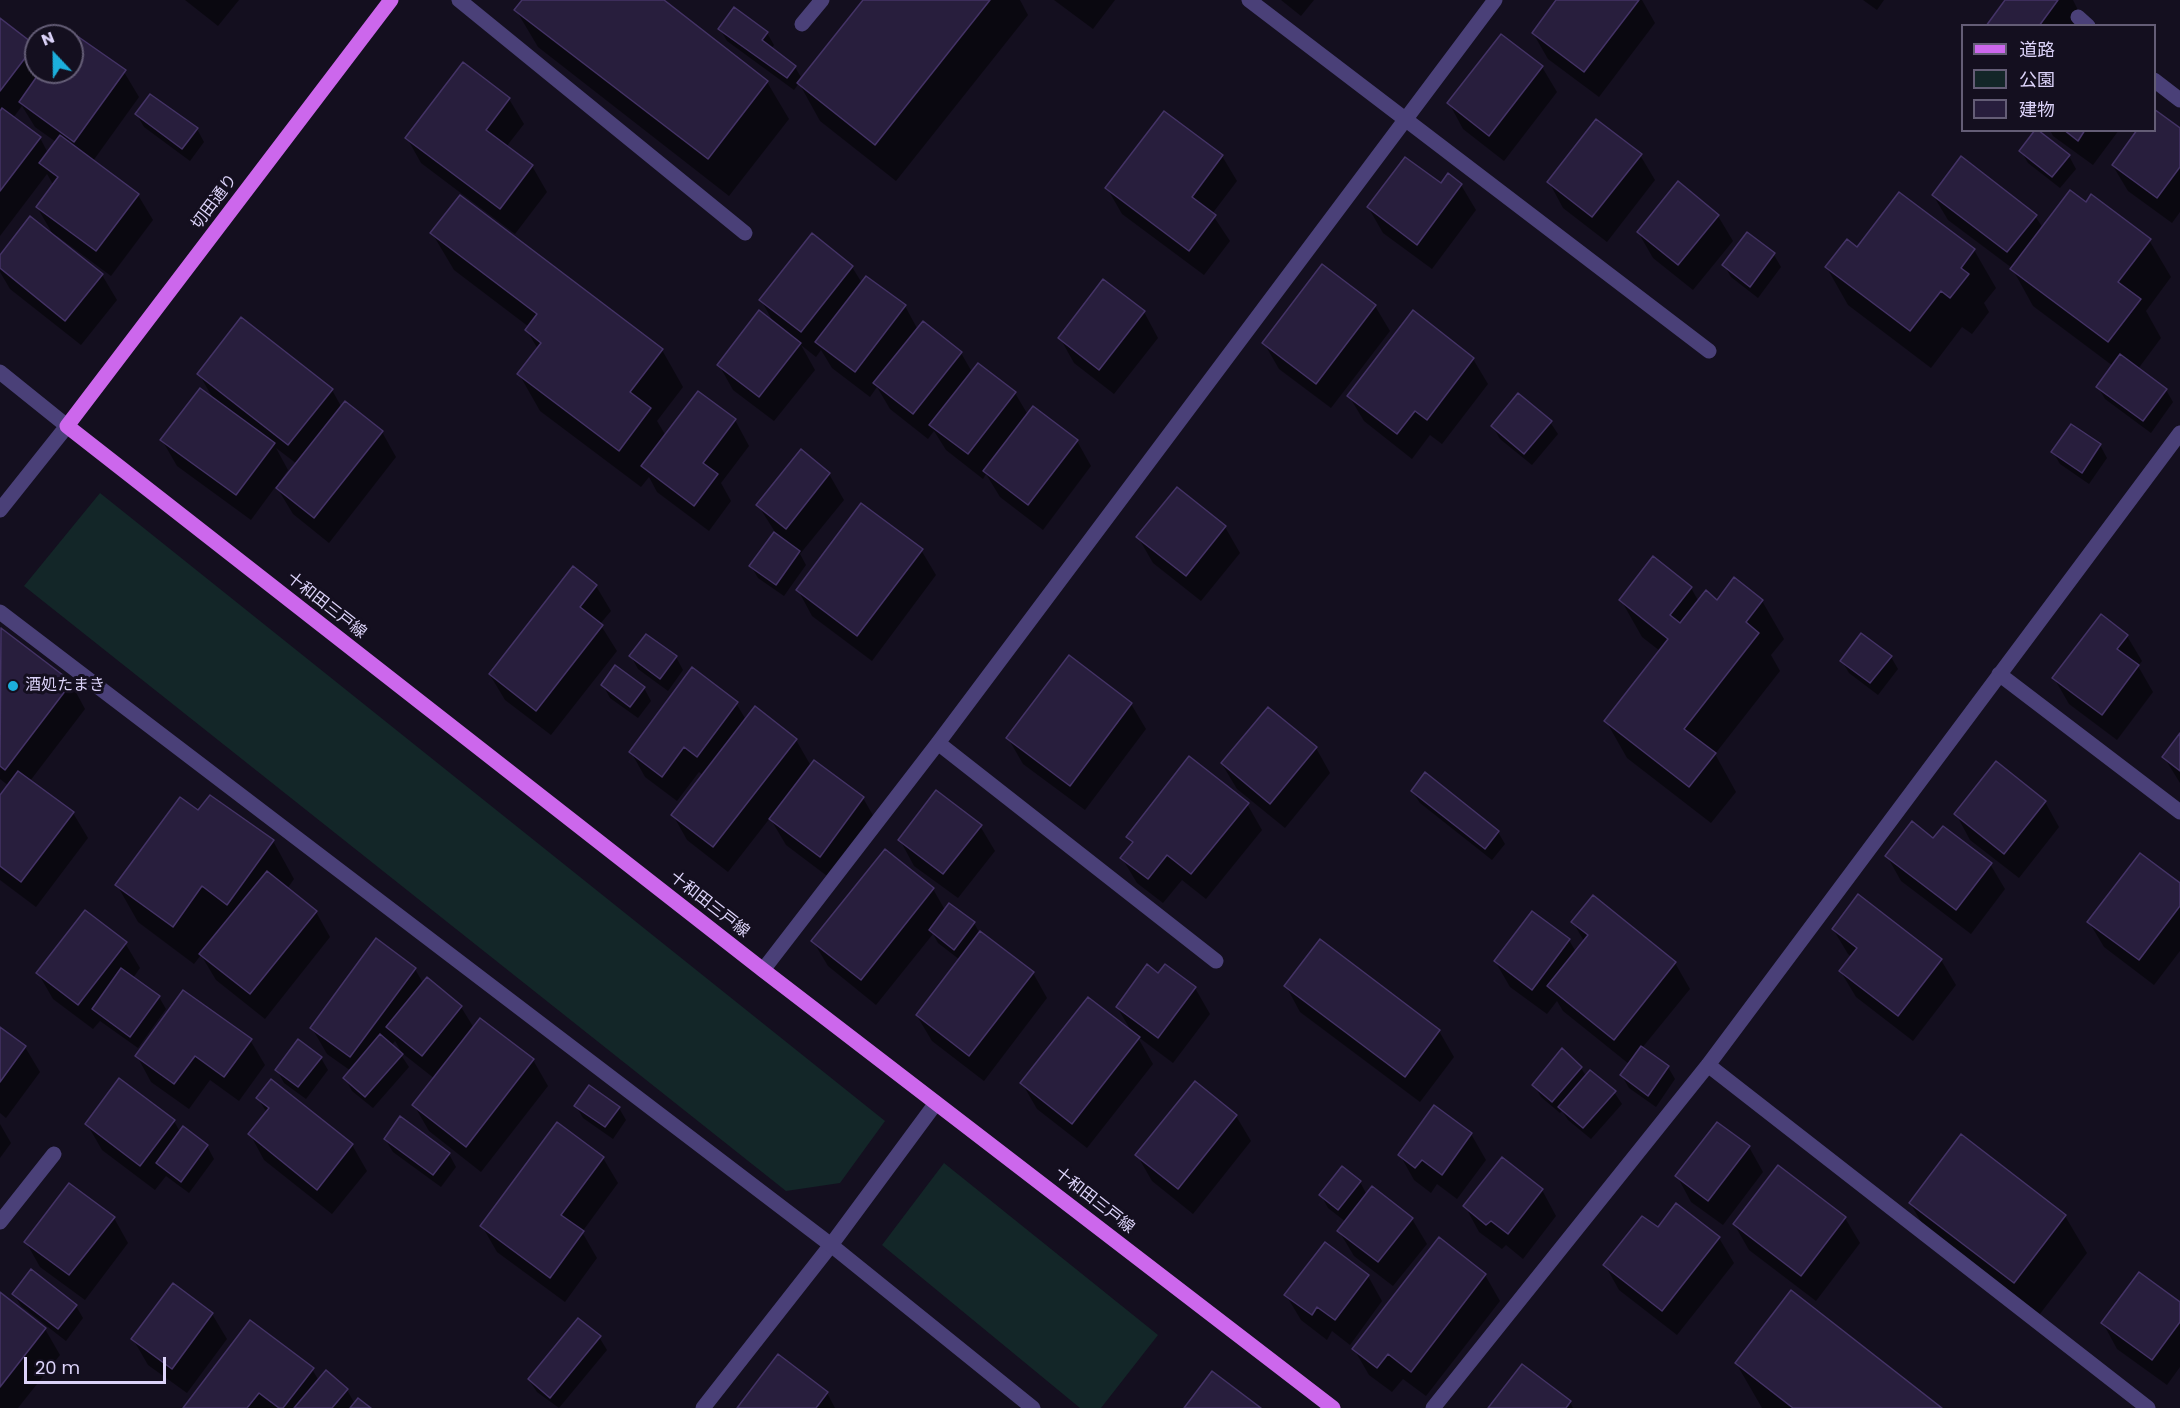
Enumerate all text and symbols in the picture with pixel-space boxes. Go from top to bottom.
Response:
north arrow [24,24,84,84]
legend [1961,24,2156,132]
text: N [38,26,58,52]
text: 道路 [2019,37,2055,62]
text: 公園 [2019,67,2055,92]
text: 建物 [2019,97,2055,122]
street label: 切田通り [188,171,242,233]
street label: 十和田三戸線 [282,569,370,643]
place label: 酒処たまき [25,676,105,696]
marker: 酒処たまき [6,679,20,693]
street label: 十和田三戸線 [665,868,753,942]
street label: 十和田三戸線 [1050,1164,1138,1238]
scale bar [27,1345,170,1383]
text: 20 m [35,1355,80,1380]

